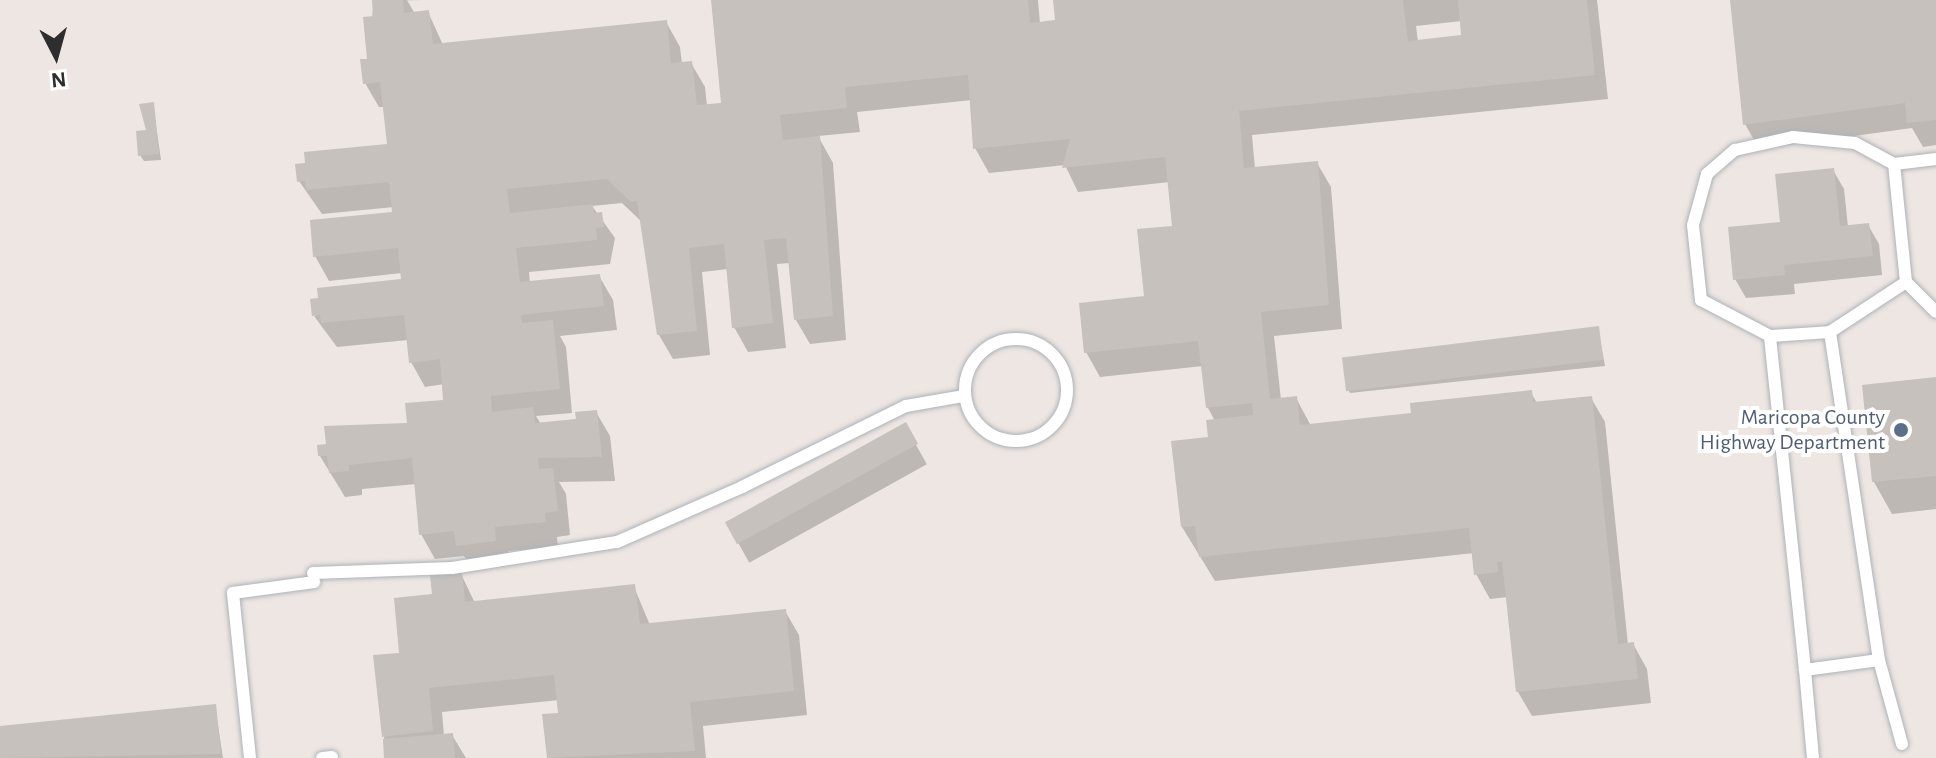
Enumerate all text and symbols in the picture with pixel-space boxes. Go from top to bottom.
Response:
north arrow [16,16,96,96]
text: N [50,68,67,92]
place label: Maricopa County Highway Department [1700,404,1885,456]
marker: Maricopa County Highway Department [1892,421,1910,439]

